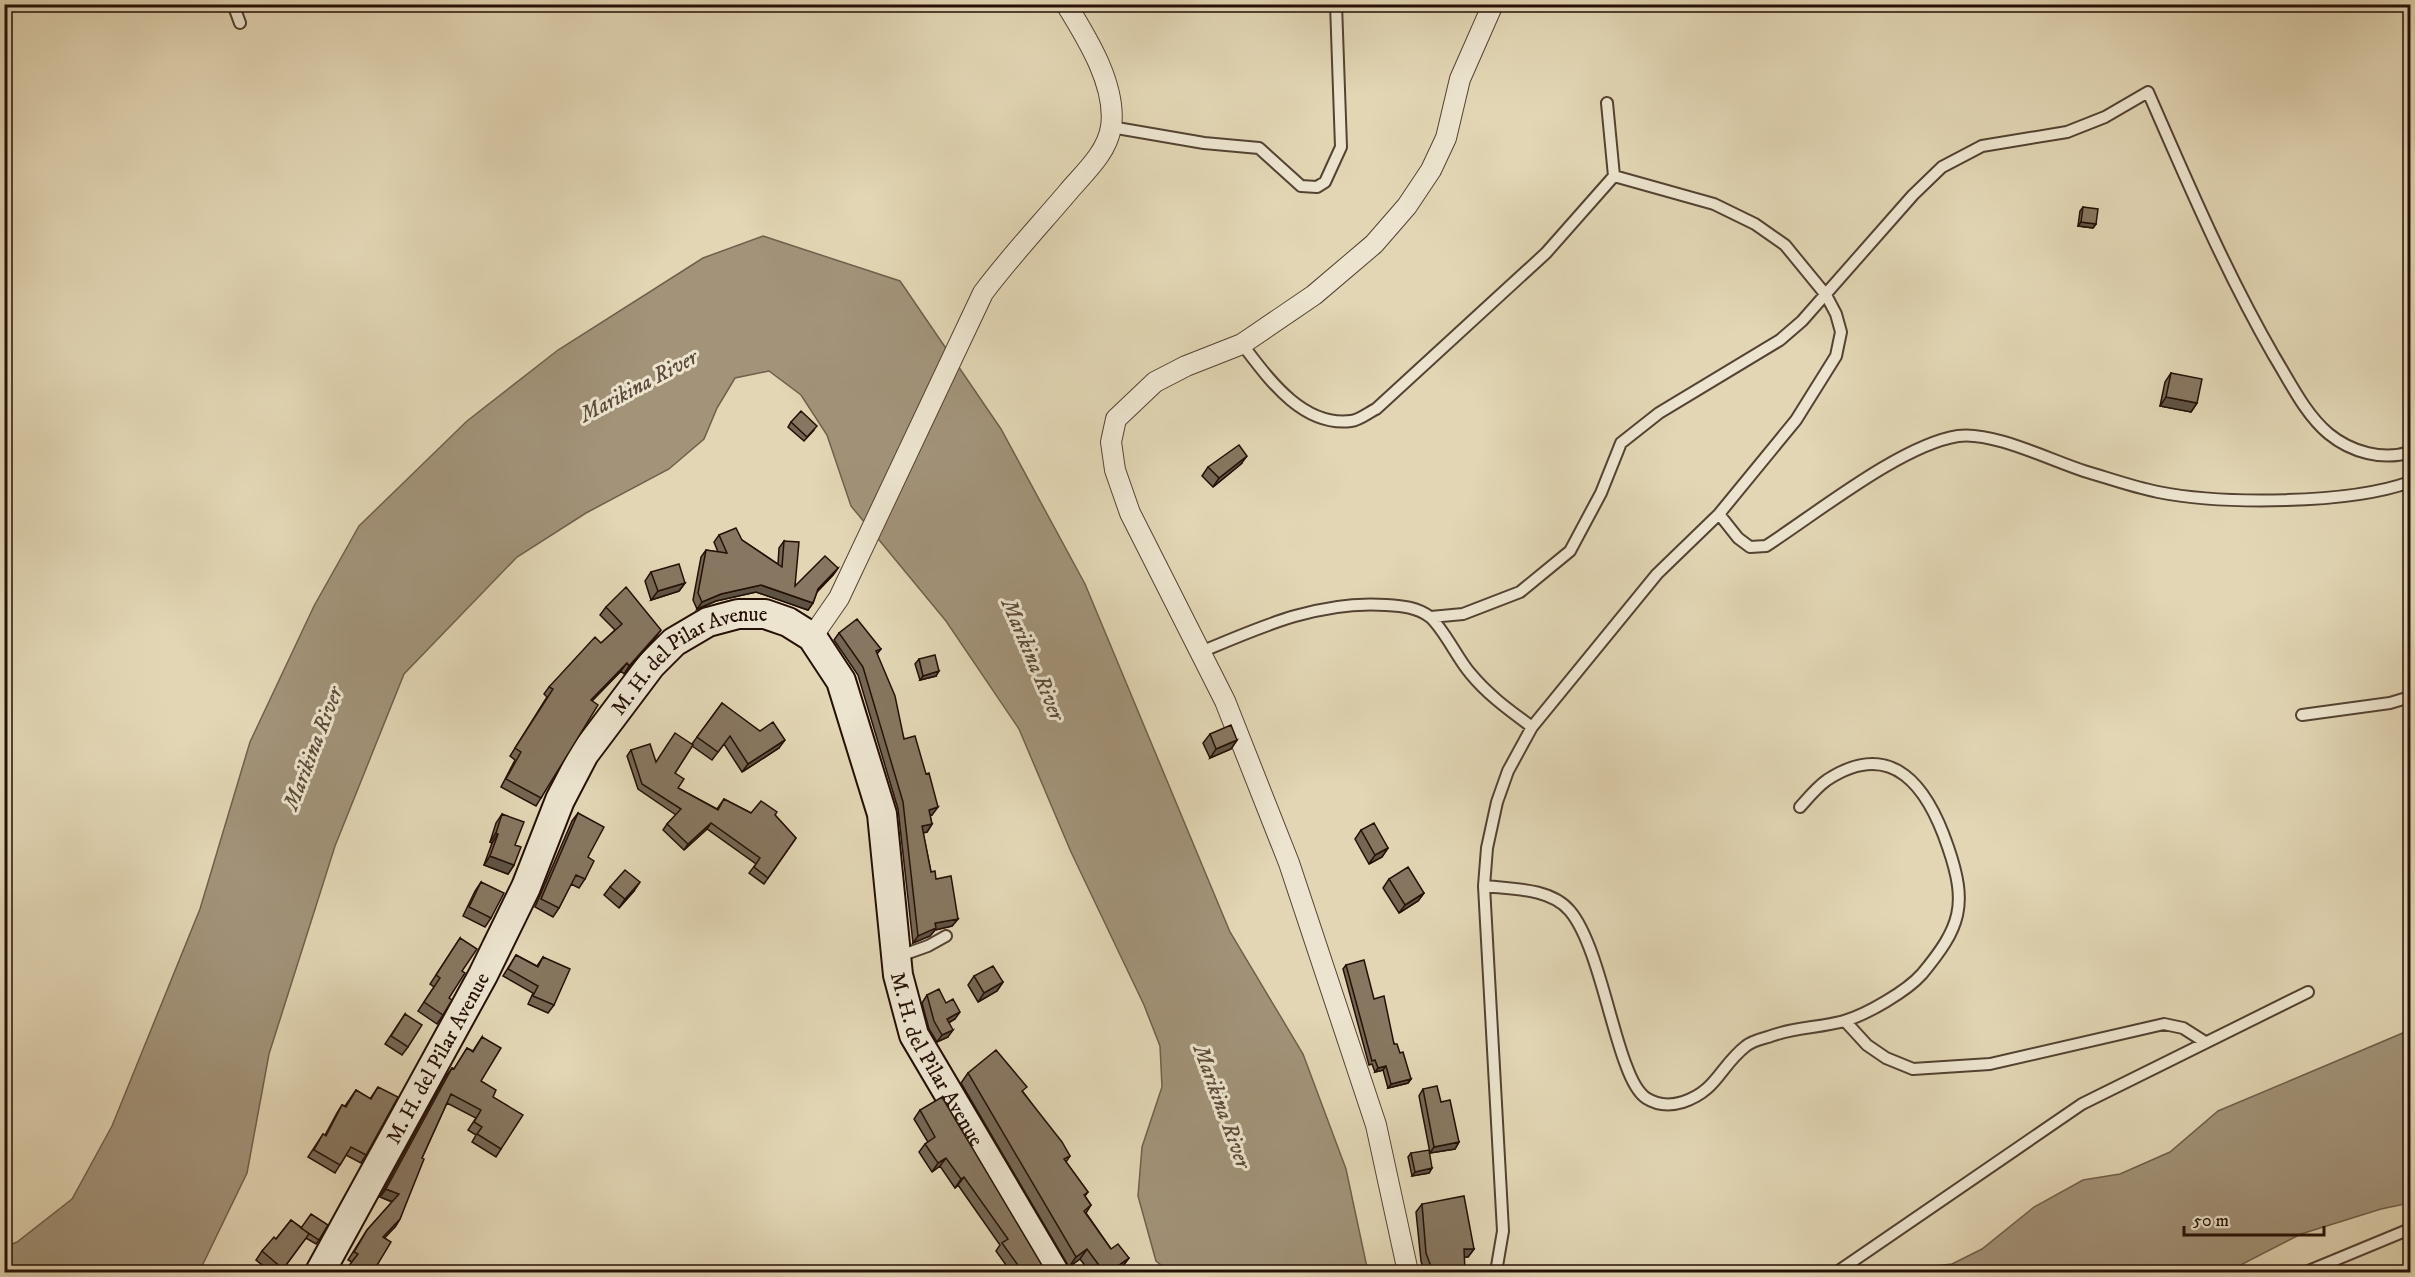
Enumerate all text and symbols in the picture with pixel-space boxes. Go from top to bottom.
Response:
water label: Marikina River [573,343,704,430]
water label: Marikina River [994,593,1071,726]
street label: M. H. del Pilar Avenue [606,602,768,721]
water label: Marikina River [277,681,350,816]
street label: M. H. del Pilar Avenue [381,968,496,1149]
street label: M. H. del Pilar Avenue [884,969,989,1152]
water label: Marikina River [1186,1039,1257,1174]
scale bar [2184,1199,2324,1237]
text: 50 m [2193,1210,2229,1232]

